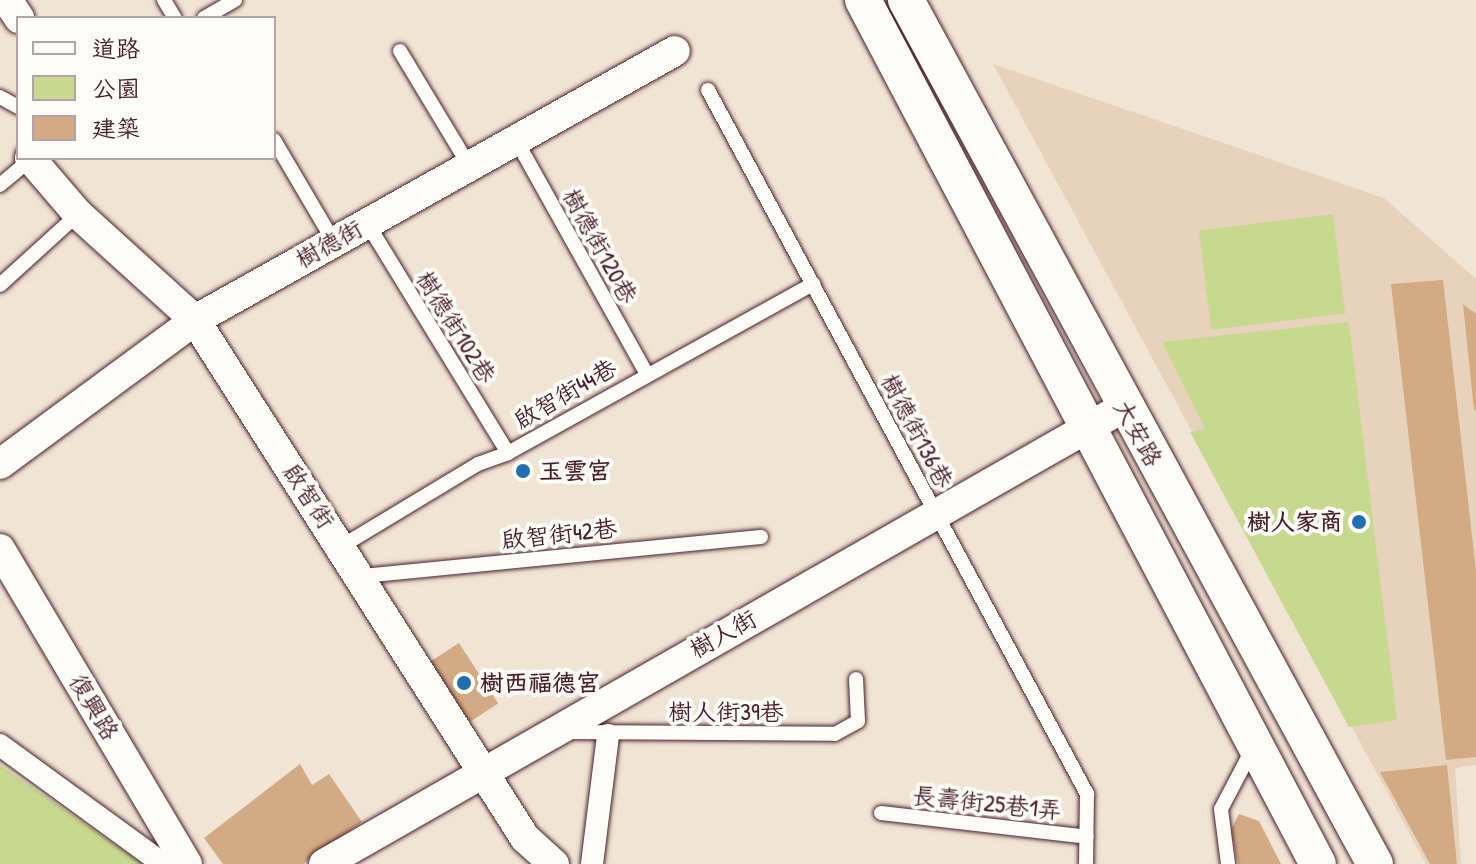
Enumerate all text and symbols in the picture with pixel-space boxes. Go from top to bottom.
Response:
legend [16,16,276,160]
text: 道路 [92,32,140,64]
text: 公園 [92,72,140,104]
text: 建築 [92,112,140,144]
street label: 樹德街120巷 [557,184,643,308]
street label: 樹德街 [291,214,367,274]
street label: 樹德街102巷 [410,266,502,388]
street label: 啟智街44巷 [508,353,622,435]
street label: 樹德街136巷 [875,369,959,493]
street label: 大安路 [1108,395,1168,471]
place label: 玉雲宮 [539,457,611,485]
street label: 啟智街 [277,458,341,534]
marker: 玉雲宮 [514,462,532,480]
place label: 樹人家商 [1247,508,1343,536]
marker: 樹人家商 [1350,513,1368,531]
street label: 啟智街42巷 [500,514,618,554]
street label: 樹人街 [685,604,761,664]
street label: 復興路 [63,669,125,745]
place label: 樹西福德宮 [480,669,600,697]
marker: 樹西福德宮 [455,674,473,692]
street label: 樹人街39巷 [668,698,784,726]
street label: 長壽街25巷1弄 [911,781,1063,825]

